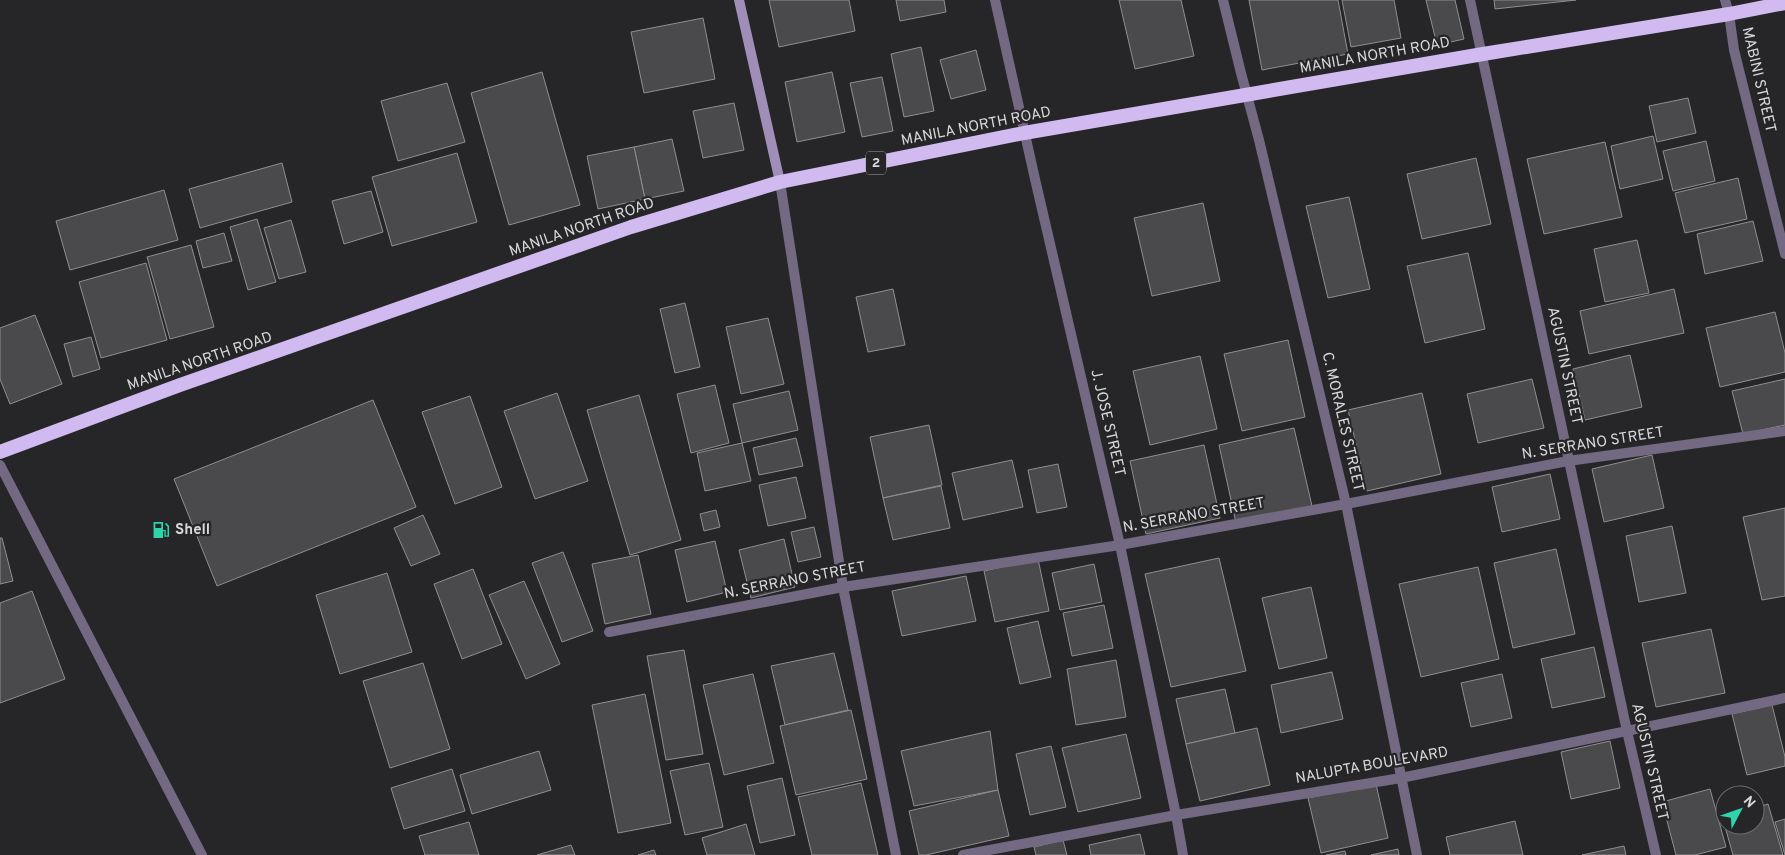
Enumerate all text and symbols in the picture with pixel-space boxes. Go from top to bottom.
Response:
street label: MABINI STREET [1737,25,1779,135]
street label: MANILA NORTH ROAD [1298,33,1452,79]
street label: MANILA NORTH ROAD [899,103,1053,151]
road number: 2 [866,152,886,174]
street label: MANILA NORTH ROAD [507,194,657,262]
street label: AGUSTIN STREET [1542,305,1586,427]
street label: MANILA NORTH ROAD [125,328,275,396]
street label: C. MORALES STREET [1317,350,1367,494]
street label: J. JOSE STREET [1085,368,1129,478]
street label: N. SERRANO STREET [1521,423,1665,465]
street label: N. SERRANO STREET [1122,494,1266,538]
fuel station icon: Shell [151,520,171,540]
place label: Shell [175,521,210,540]
street label: N. SERRANO STREET [723,558,867,604]
street label: AGUSTIN STREET [1626,701,1672,823]
street label: NALUPTA BOULEVARD [1294,743,1450,789]
north arrow [1715,785,1765,835]
text: N [1739,793,1758,812]

